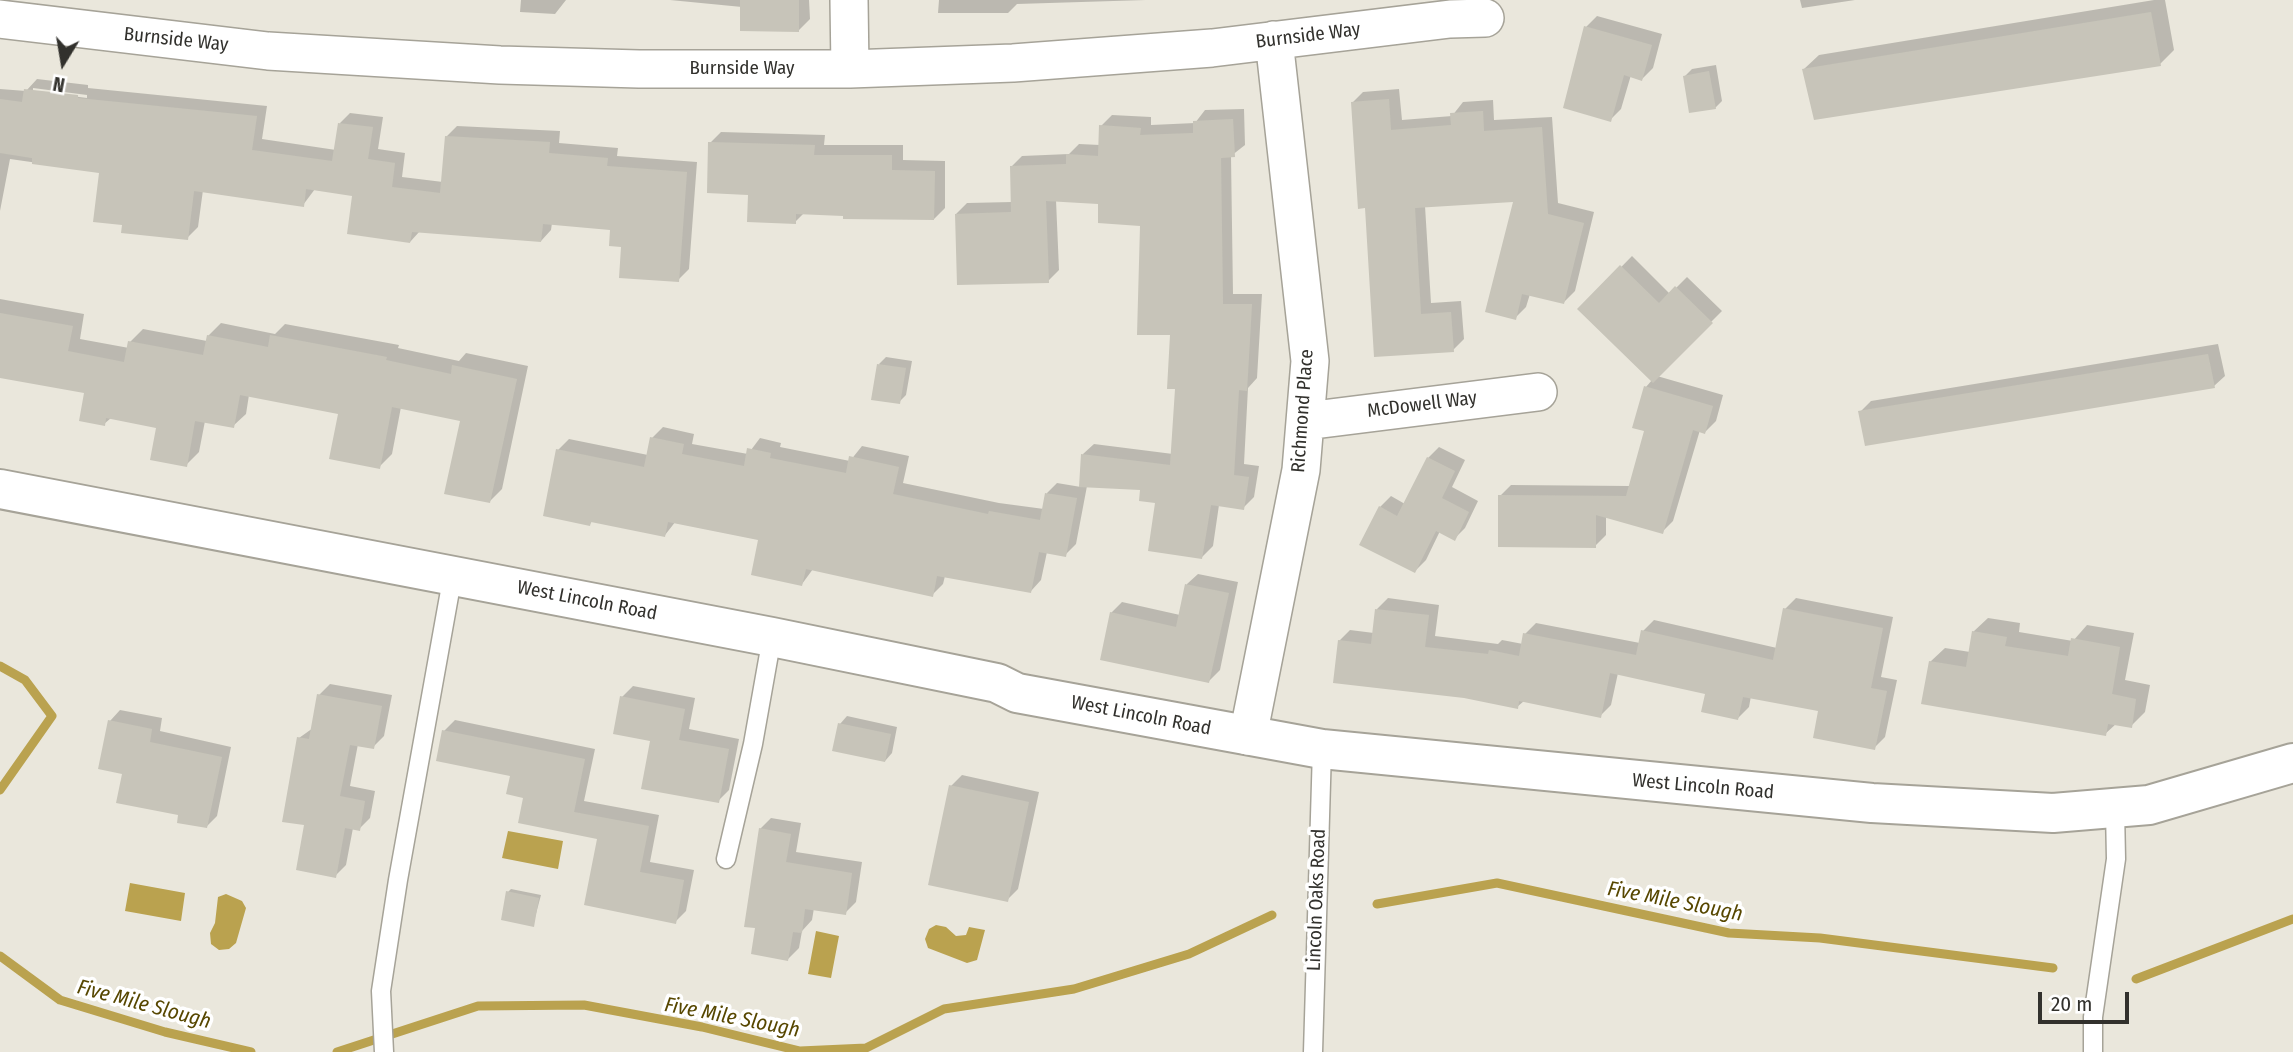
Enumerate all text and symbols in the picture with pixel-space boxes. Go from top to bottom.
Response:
street label: Burnside Way [1254,18,1362,54]
street label: Burnside Way [123,23,229,57]
north arrow [28,28,98,98]
street label: Burnside Way [689,58,795,80]
text: N [51,72,67,96]
street label: Richmond Place [1287,349,1319,473]
street label: McDowell Way [1366,387,1478,423]
street label: West Lincoln Road [515,576,659,626]
street label: West Lincoln Road [1069,691,1213,741]
street label: West Lincoln Road [1631,769,1775,805]
street label: Lincoln Oaks Road [1303,829,1331,971]
water label: Five Mile Slough [1605,877,1745,927]
water label: Five Mile Slough [74,975,214,1035]
scale bar [2041,978,2132,1022]
text: 20 m [2051,991,2092,1017]
water label: Five Mile Slough [662,993,802,1043]

